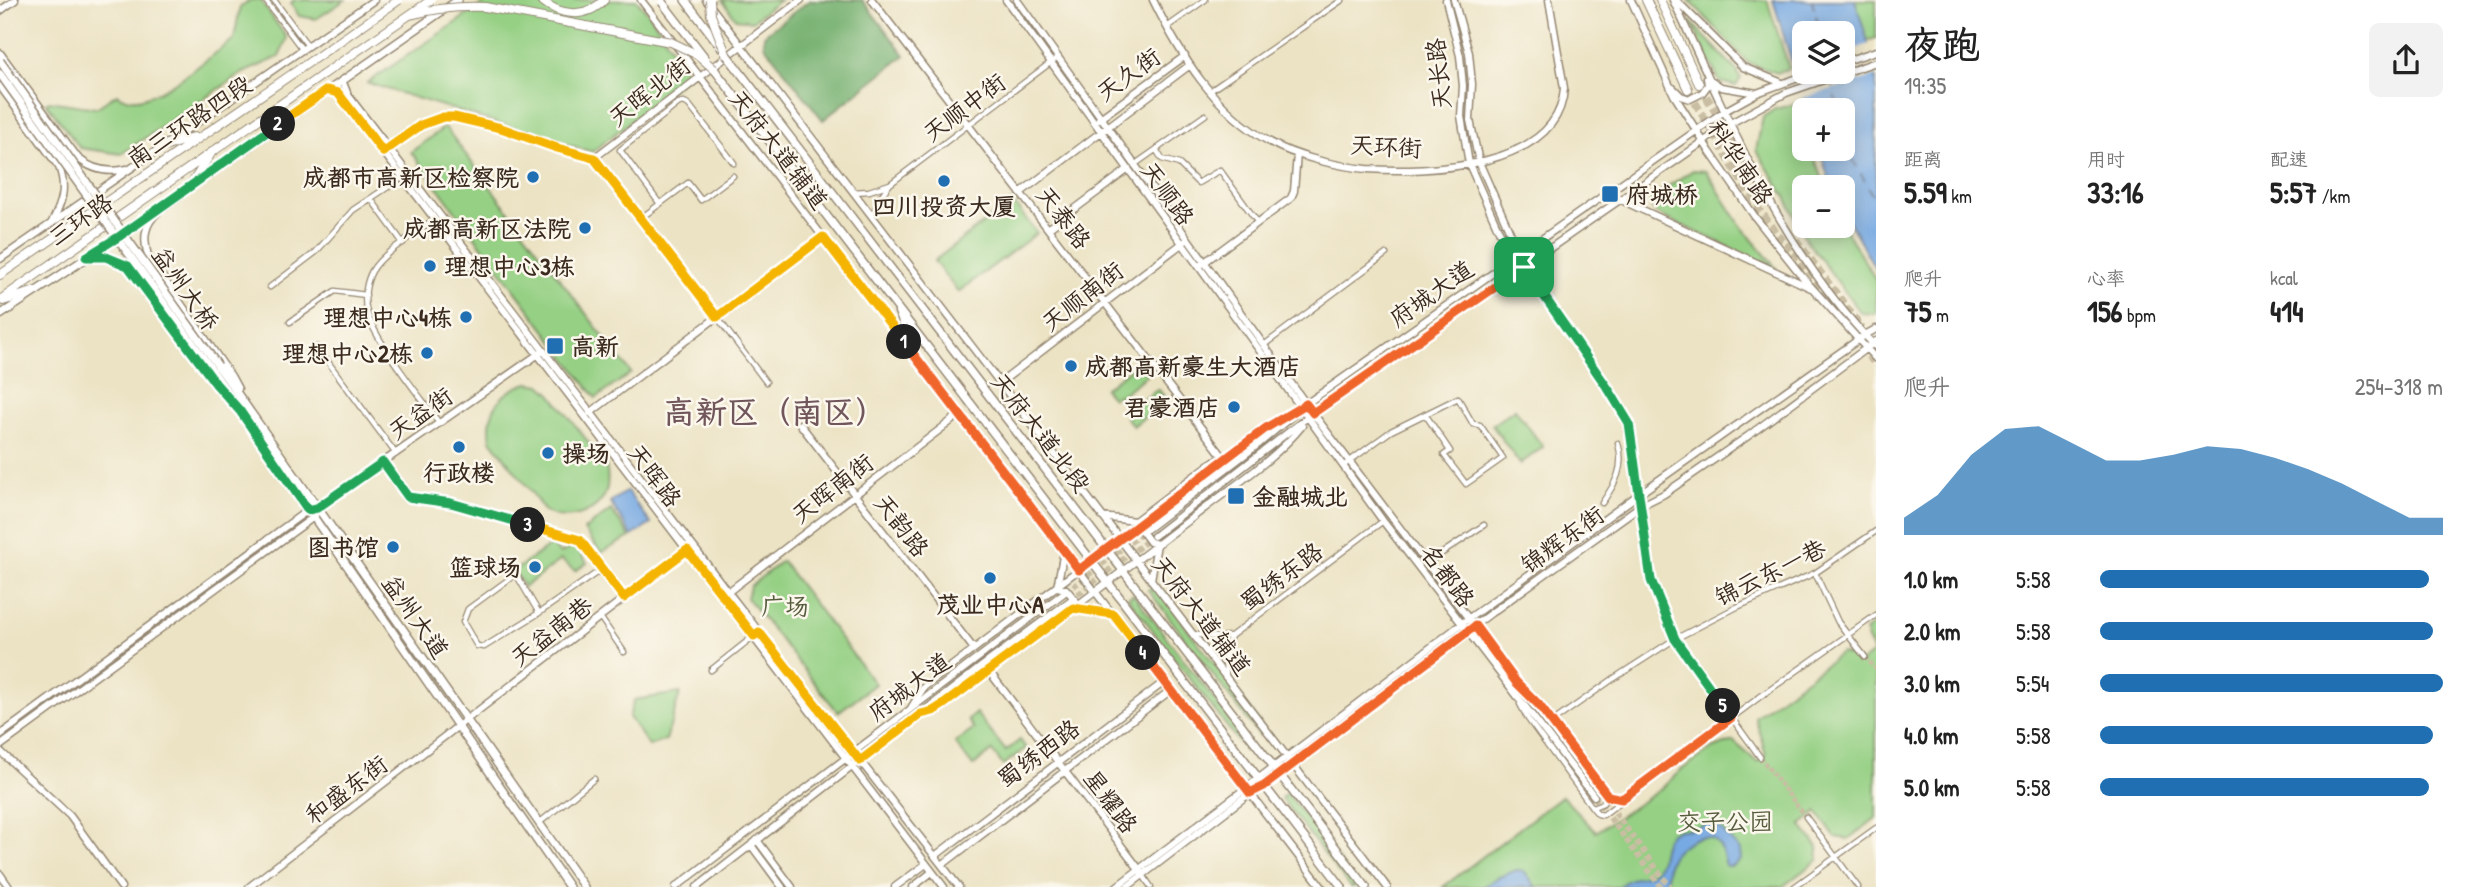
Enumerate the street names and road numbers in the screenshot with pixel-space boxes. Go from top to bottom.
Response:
street label: 天长路 [1418,37,1458,111]
street label: 天久街 [1089,40,1167,108]
street label: 天晖北街 [601,49,697,133]
street label: 天顺中街 [916,65,1012,149]
street label: 南三环路四段 [120,67,258,175]
street label: 天府大道辅道 [722,82,836,216]
street label: 科华南路 [1701,113,1781,211]
street label: 天环街 [1349,128,1423,164]
street label: 天顺路 [1134,154,1202,232]
street label: 天泰路 [1029,179,1099,255]
street label: 三环路 [41,185,119,253]
street label: 益州大桥 [145,240,227,336]
street label: 府城大道 [1383,252,1479,334]
street label: 天顺南街 [1034,254,1130,338]
street label: 天府大道北段 [984,365,1098,499]
street label: 天益街 [381,379,459,447]
street label: 天晖路 [621,437,689,513]
street label: 天晖南街 [784,446,880,530]
street label: 天韵路 [867,487,937,563]
street label: 锦辉东街 [1514,498,1610,580]
street label: 锦云东一巷 [1709,531,1831,613]
street label: 蜀绣东路 [1233,534,1329,618]
street label: 名都路 [1414,537,1482,613]
street label: 天府大道辅道 [1145,548,1259,682]
street label: 益州大道 [375,568,457,664]
street label: 天益南巷 [503,589,599,673]
street label: 府城大道 [861,644,957,728]
street label: 蜀绣西路 [990,711,1086,795]
street label: 和盛东街 [298,747,394,831]
street label: 星耀路 [1077,763,1145,839]

